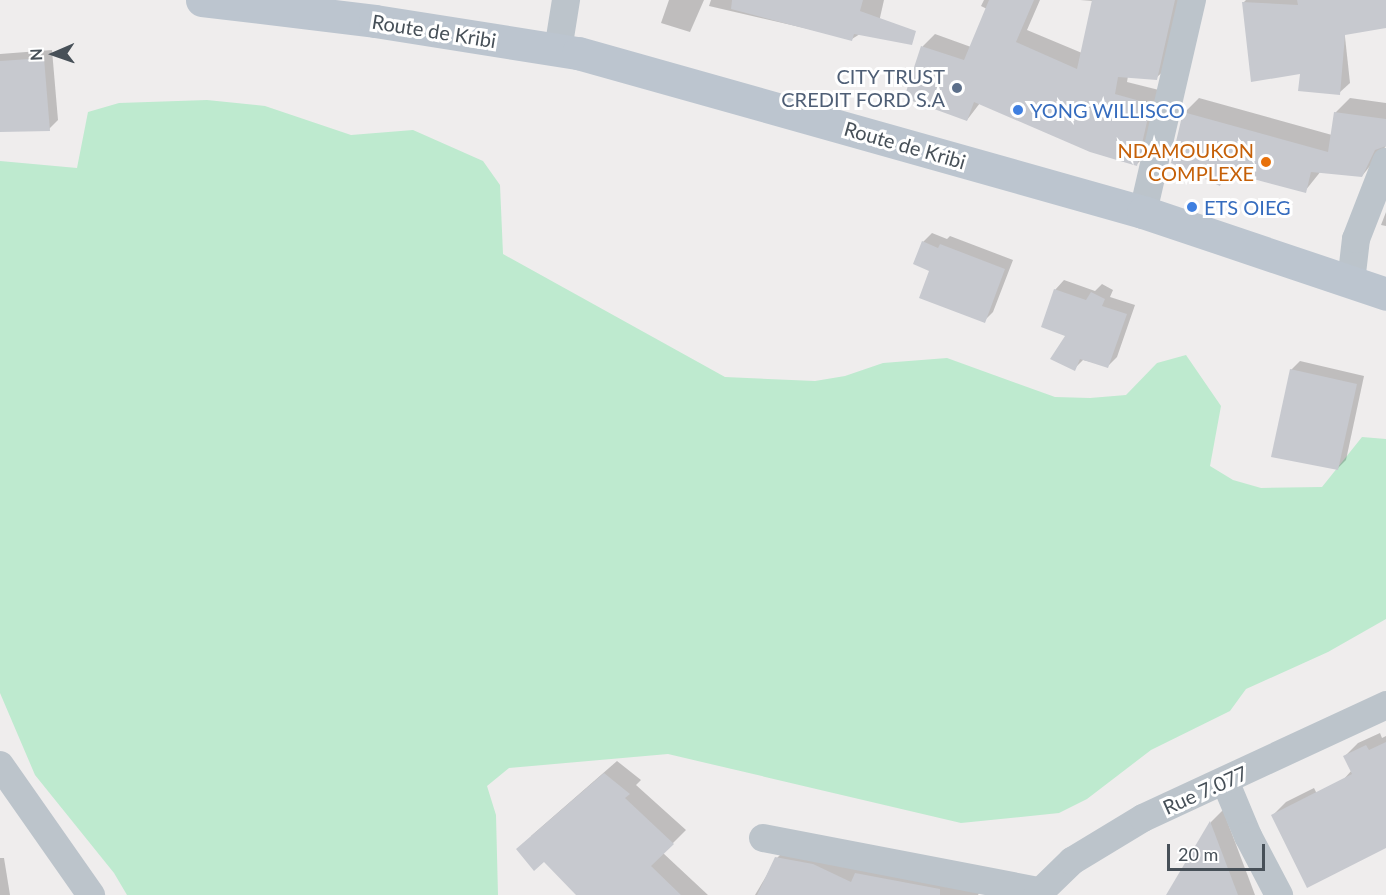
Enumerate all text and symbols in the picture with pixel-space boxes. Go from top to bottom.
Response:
street label: Route de Kribi [370,9,498,53]
north arrow [24,24,84,84]
text: N [26,48,45,61]
place label: CITY TRUST CREDIT FORD S.A [781,64,945,111]
marker: CITY TRUST CREDIT FORD S.A [950,81,964,95]
place label: YONG WILLISCO [1030,98,1185,122]
marker: YONG WILLISCO [1011,103,1025,117]
street label: Route de Kribi [841,116,969,174]
place label: NDAMOUKON COMPLEXE [1117,138,1254,185]
marker: NDAMOUKON COMPLEXE [1259,155,1273,169]
place label: ETS OIEG [1204,195,1291,219]
marker: ETS OIEG [1185,200,1199,214]
street label: Rue 7.077 [1159,761,1251,819]
scale bar [1170,832,1268,870]
text: 20 m [1178,843,1218,865]

